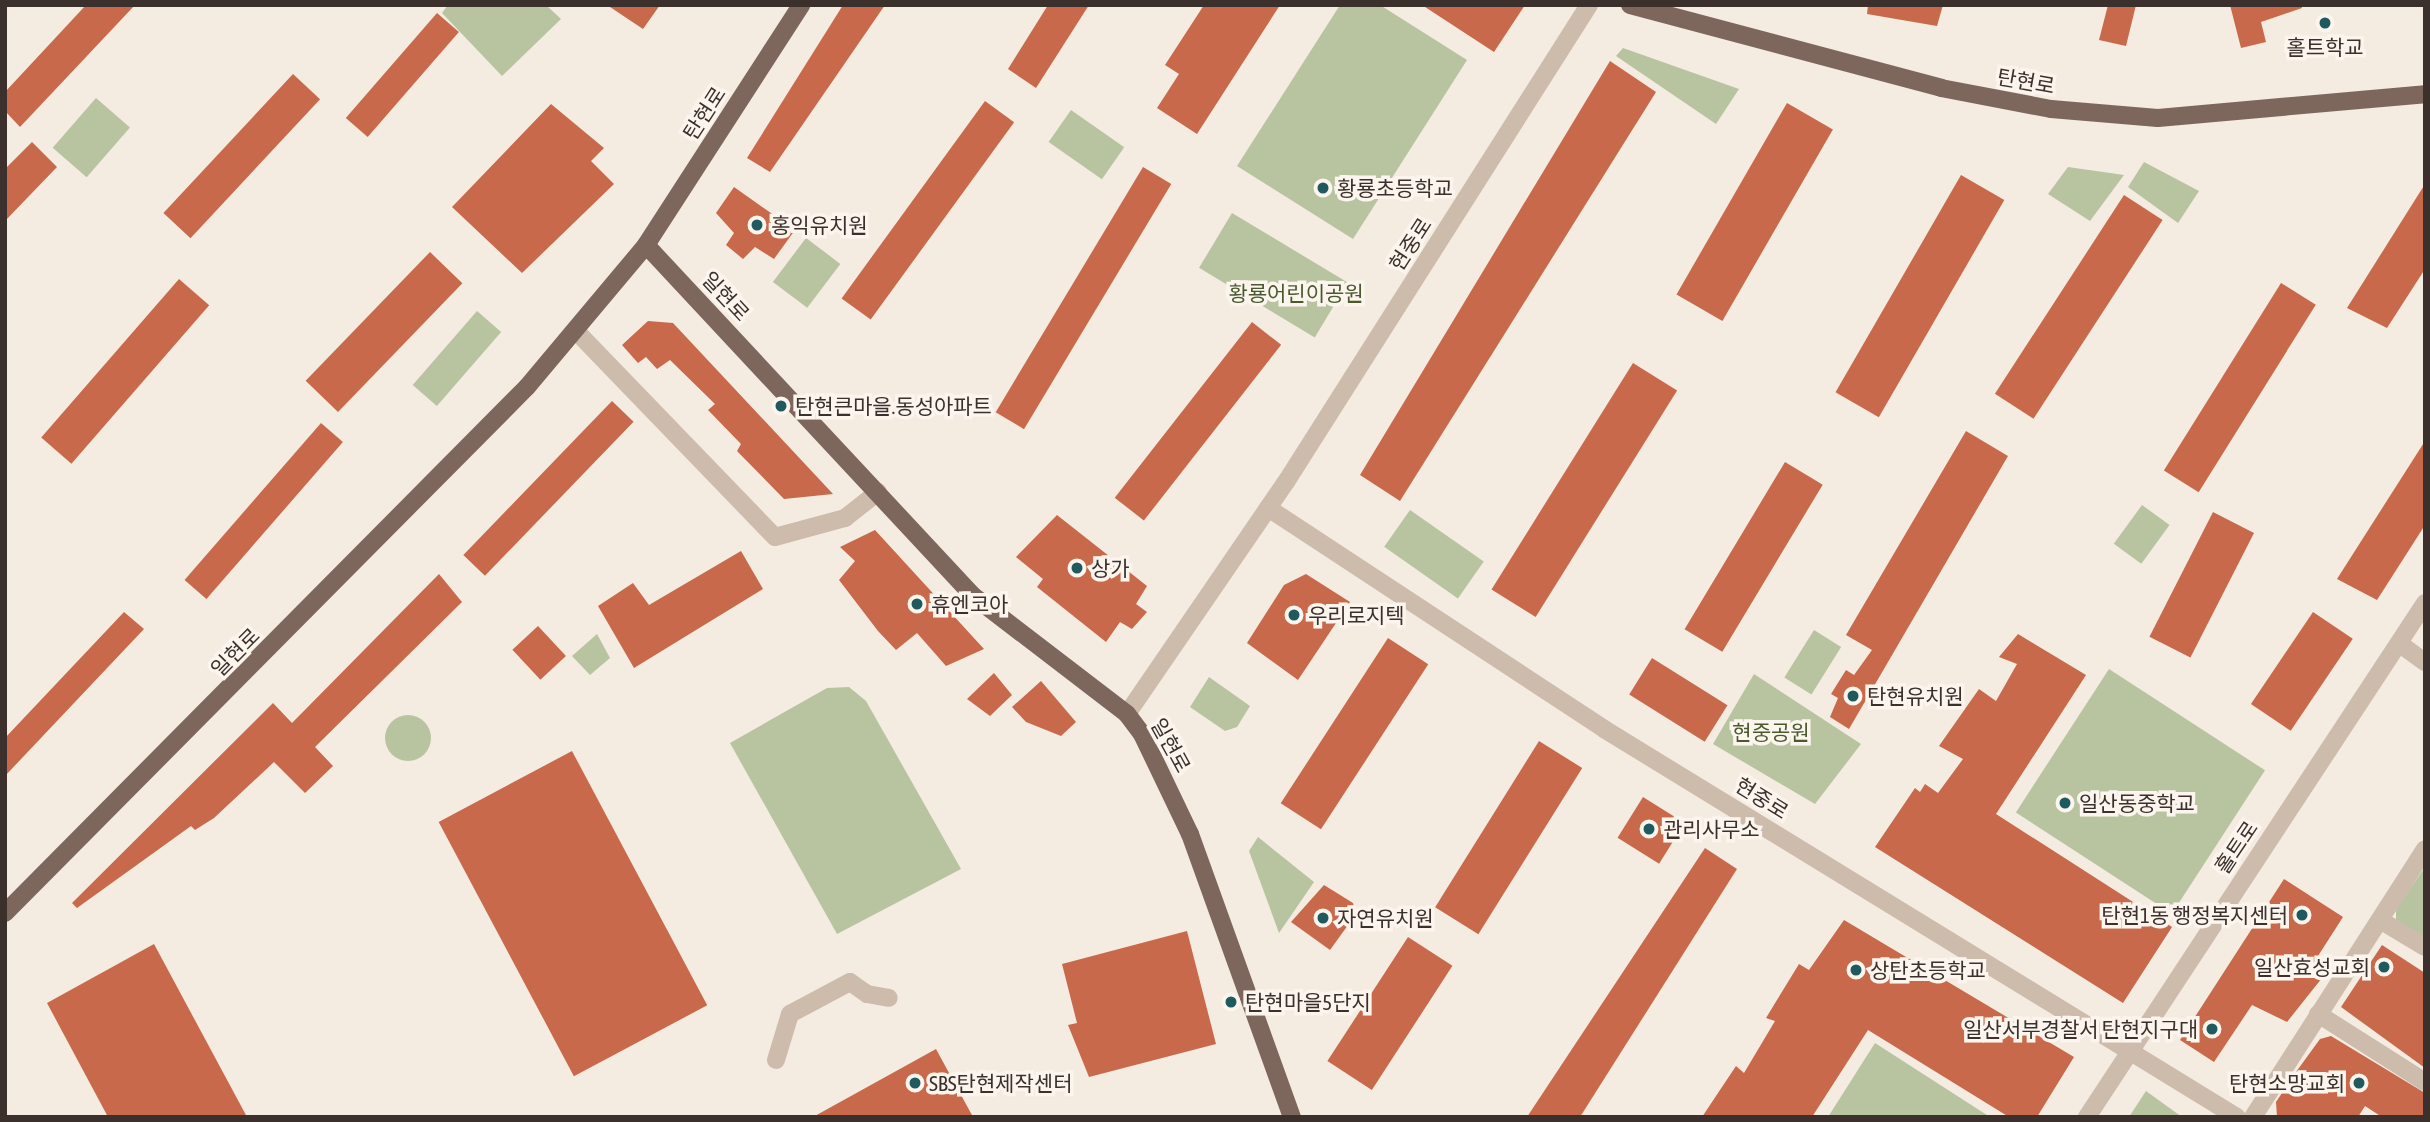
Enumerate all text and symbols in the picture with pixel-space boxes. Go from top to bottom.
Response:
marker: 홀트학교 [2317,15,2333,31]
place label: 홀트학교 [2286,34,2364,60]
street label: 탄현로 [1995,64,2057,98]
street label: 탄현로 [678,82,730,144]
place label: 황룡초등학교 [1337,175,1453,201]
marker: 황룡초등학교 [1315,180,1331,196]
place label: 홍익유치원 [771,212,868,238]
street label: 현중로 [1384,213,1436,275]
marker: 홍익유치원 [749,217,765,233]
street label: 일현로 [697,266,755,326]
park label: 황룡어린이공원 [1228,280,1364,306]
place label: 탄현큰마을.동성아파트 [795,393,992,419]
marker: 탄현큰마을.동성아파트 [773,398,789,414]
place label: 상가 [1091,555,1130,581]
marker: 상가 [1069,560,1085,576]
place label: 휴엔코아 [931,591,1008,617]
marker: 휴엔코아 [909,596,925,612]
place label: 우리로지텍 [1308,602,1405,628]
marker: 우리로지텍 [1286,607,1302,623]
street label: 일현로 [206,623,264,681]
place label: 탄현유치원 [1867,683,1964,709]
marker: 탄현유치원 [1845,688,1861,704]
street label: 일현로 [1146,714,1196,776]
park label: 현중공원 [1732,719,1810,745]
street label: 현중로 [1731,772,1793,824]
place label: 일산동중학교 [2079,790,2195,816]
marker: 일산동중학교 [2057,795,2073,811]
place label: 관리사무소 [1663,816,1760,842]
street label: 홀트로 [2209,816,2263,878]
marker: 관리사무소 [1641,821,1657,837]
place label: 탄현1동 행정복지센터 [2101,902,2288,928]
place label: 자연유치원 [1337,905,1434,931]
marker: 탄현1동 행정복지센터 [2294,907,2310,923]
marker: 자연유치원 [1315,910,1331,926]
place label: 일산효성교회 [2254,954,2370,980]
place label: 상탄초등학교 [1870,957,1986,983]
marker: 일산효성교회 [2376,959,2392,975]
marker: 상탄초등학교 [1848,962,1864,978]
place label: 탄현마을5단지 [1245,989,1371,1015]
marker: 탄현마을5단지 [1223,994,1239,1010]
place label: 일산서부경찰서 탄현지구대 [1963,1016,2198,1042]
marker: 일산서부경찰서 탄현지구대 [2204,1021,2220,1037]
place label: SBS탄현제작센터 [929,1070,1073,1096]
place label: 탄현소망교회 [2229,1070,2345,1096]
marker: SBS탄현제작센터 [907,1075,923,1091]
marker: 탄현소망교회 [2351,1075,2367,1091]

